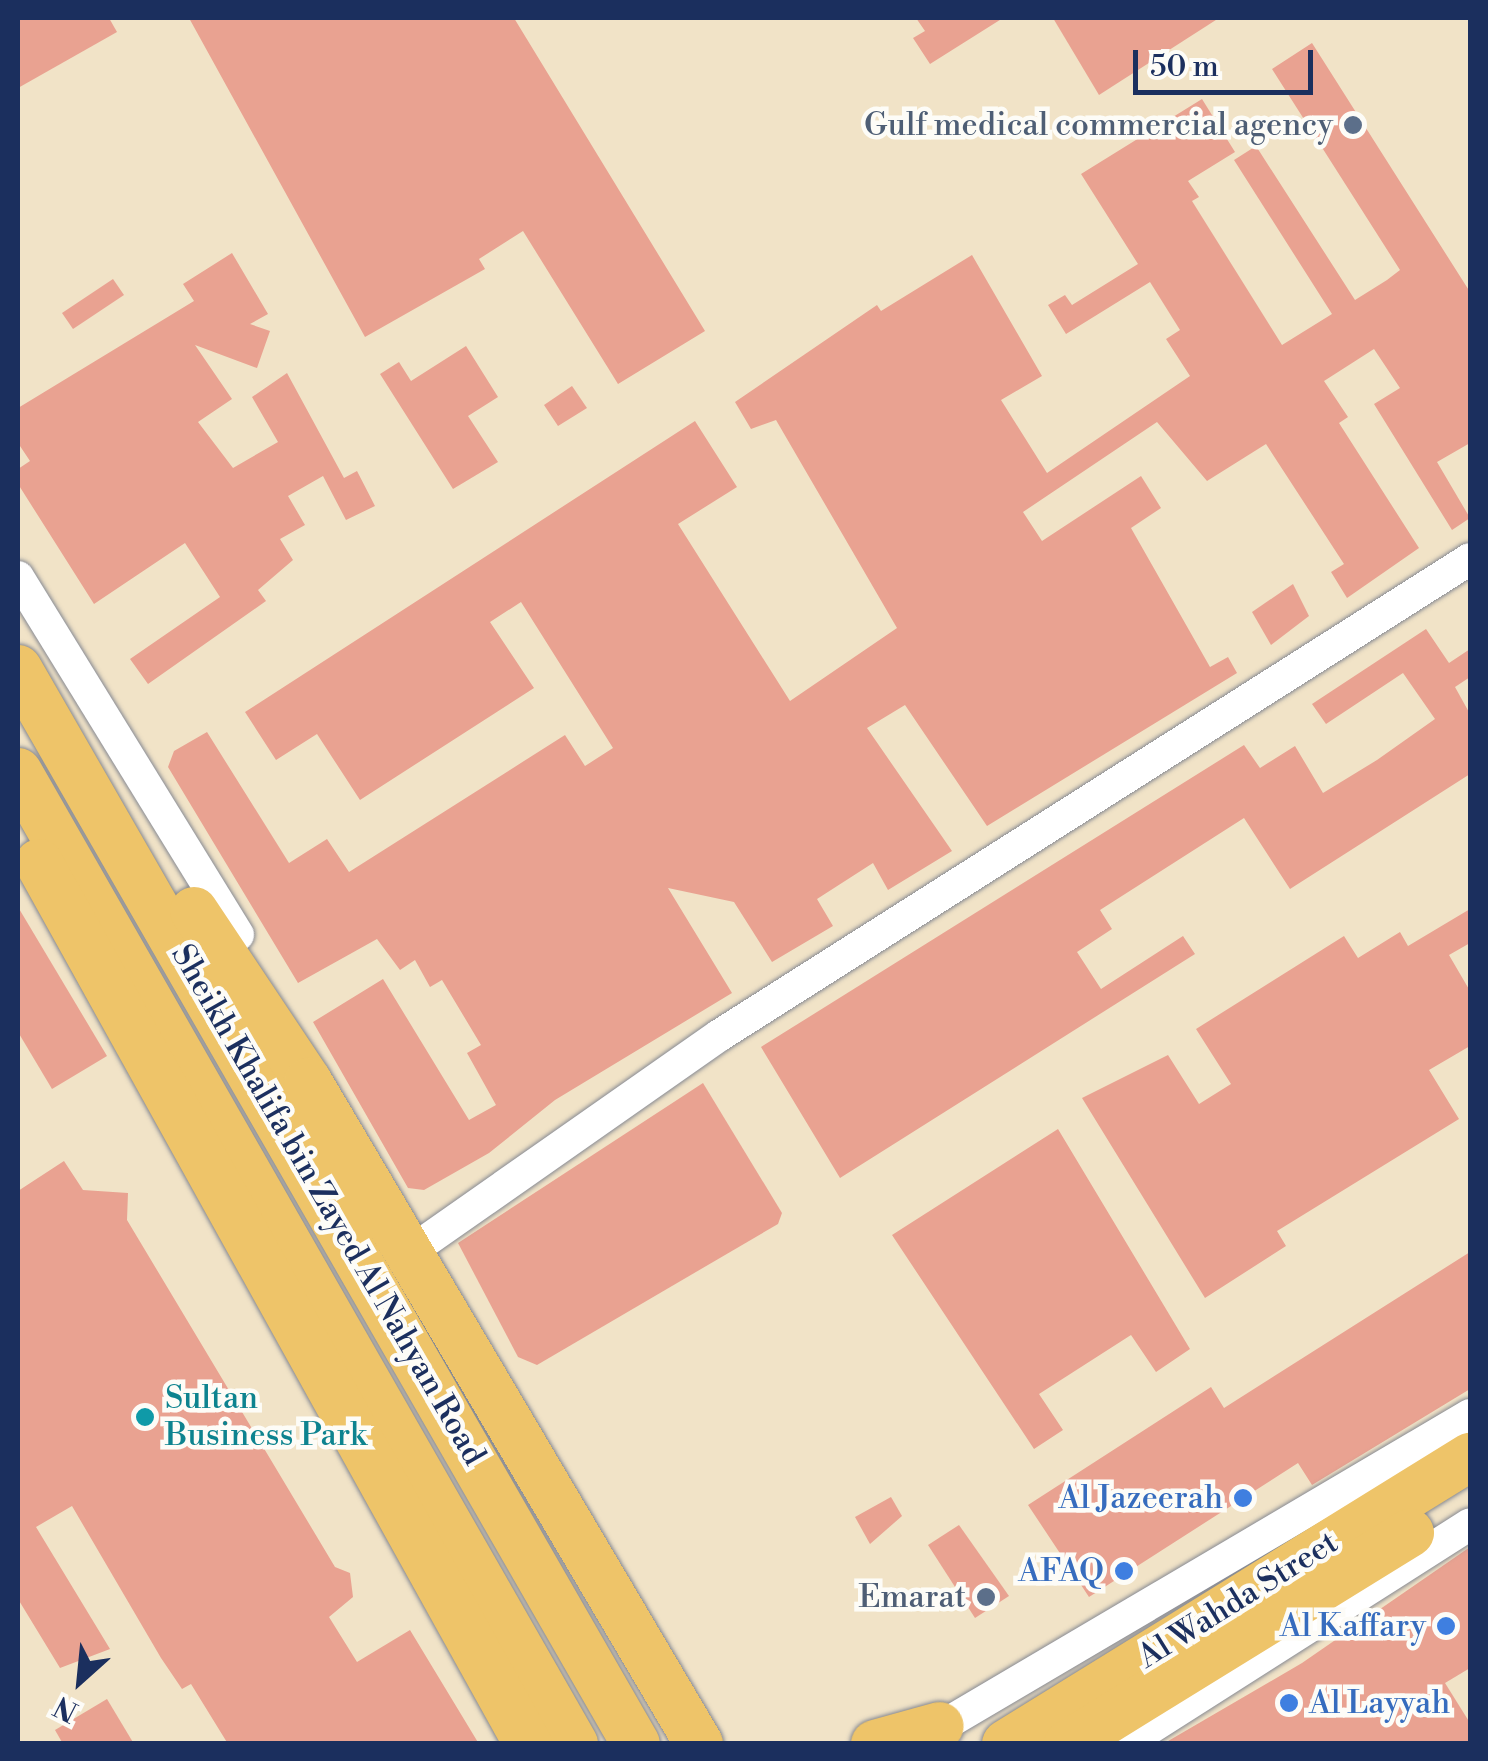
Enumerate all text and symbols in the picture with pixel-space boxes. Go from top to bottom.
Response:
scale bar [1138,30,1318,92]
text: 50 m [1150,48,1219,86]
place label: Gulf medical commercial agency [864,106,1333,144]
marker: Gulf medical commercial agency [1342,114,1364,136]
street label: Sheikh Khalifa bin Zayed Al Nahyan Road [163,938,493,1472]
place label: Sultan Business Park [165,1380,367,1455]
marker: Sultan Business Park [134,1406,156,1428]
place label: Al Jazeerah [1059,1479,1223,1517]
marker: Al Jazeerah [1232,1487,1254,1509]
street label: Al Wahda Street [1131,1523,1345,1677]
place label: AFAQ [1018,1552,1104,1590]
marker: AFAQ [1113,1560,1135,1582]
place label: Emarat [858,1578,966,1616]
marker: Emarat [975,1586,997,1608]
place label: Al Kaffary [1280,1607,1426,1645]
marker: Al Kaffary [1435,1615,1457,1637]
north arrow [30,1631,130,1731]
place label: Al Layyah [1309,1684,1450,1722]
text: N [48,1688,84,1729]
marker: Al Layyah [1278,1692,1300,1714]

